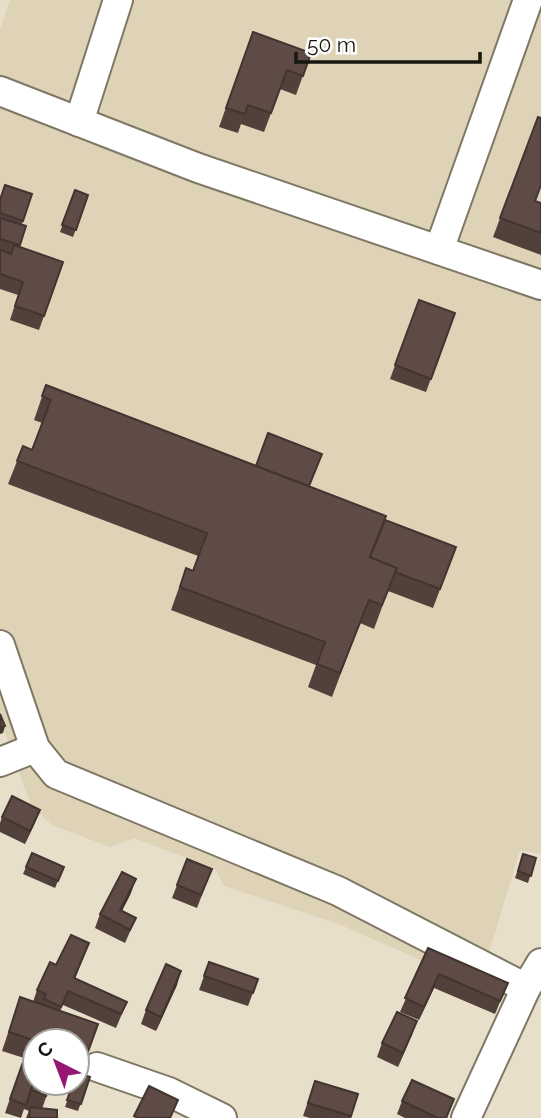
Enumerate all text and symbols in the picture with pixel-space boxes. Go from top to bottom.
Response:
scale bar [296,21,480,65]
text: 50 m [307,32,356,57]
north arrow [21,1027,91,1097]
text: С [32,1037,57,1062]

